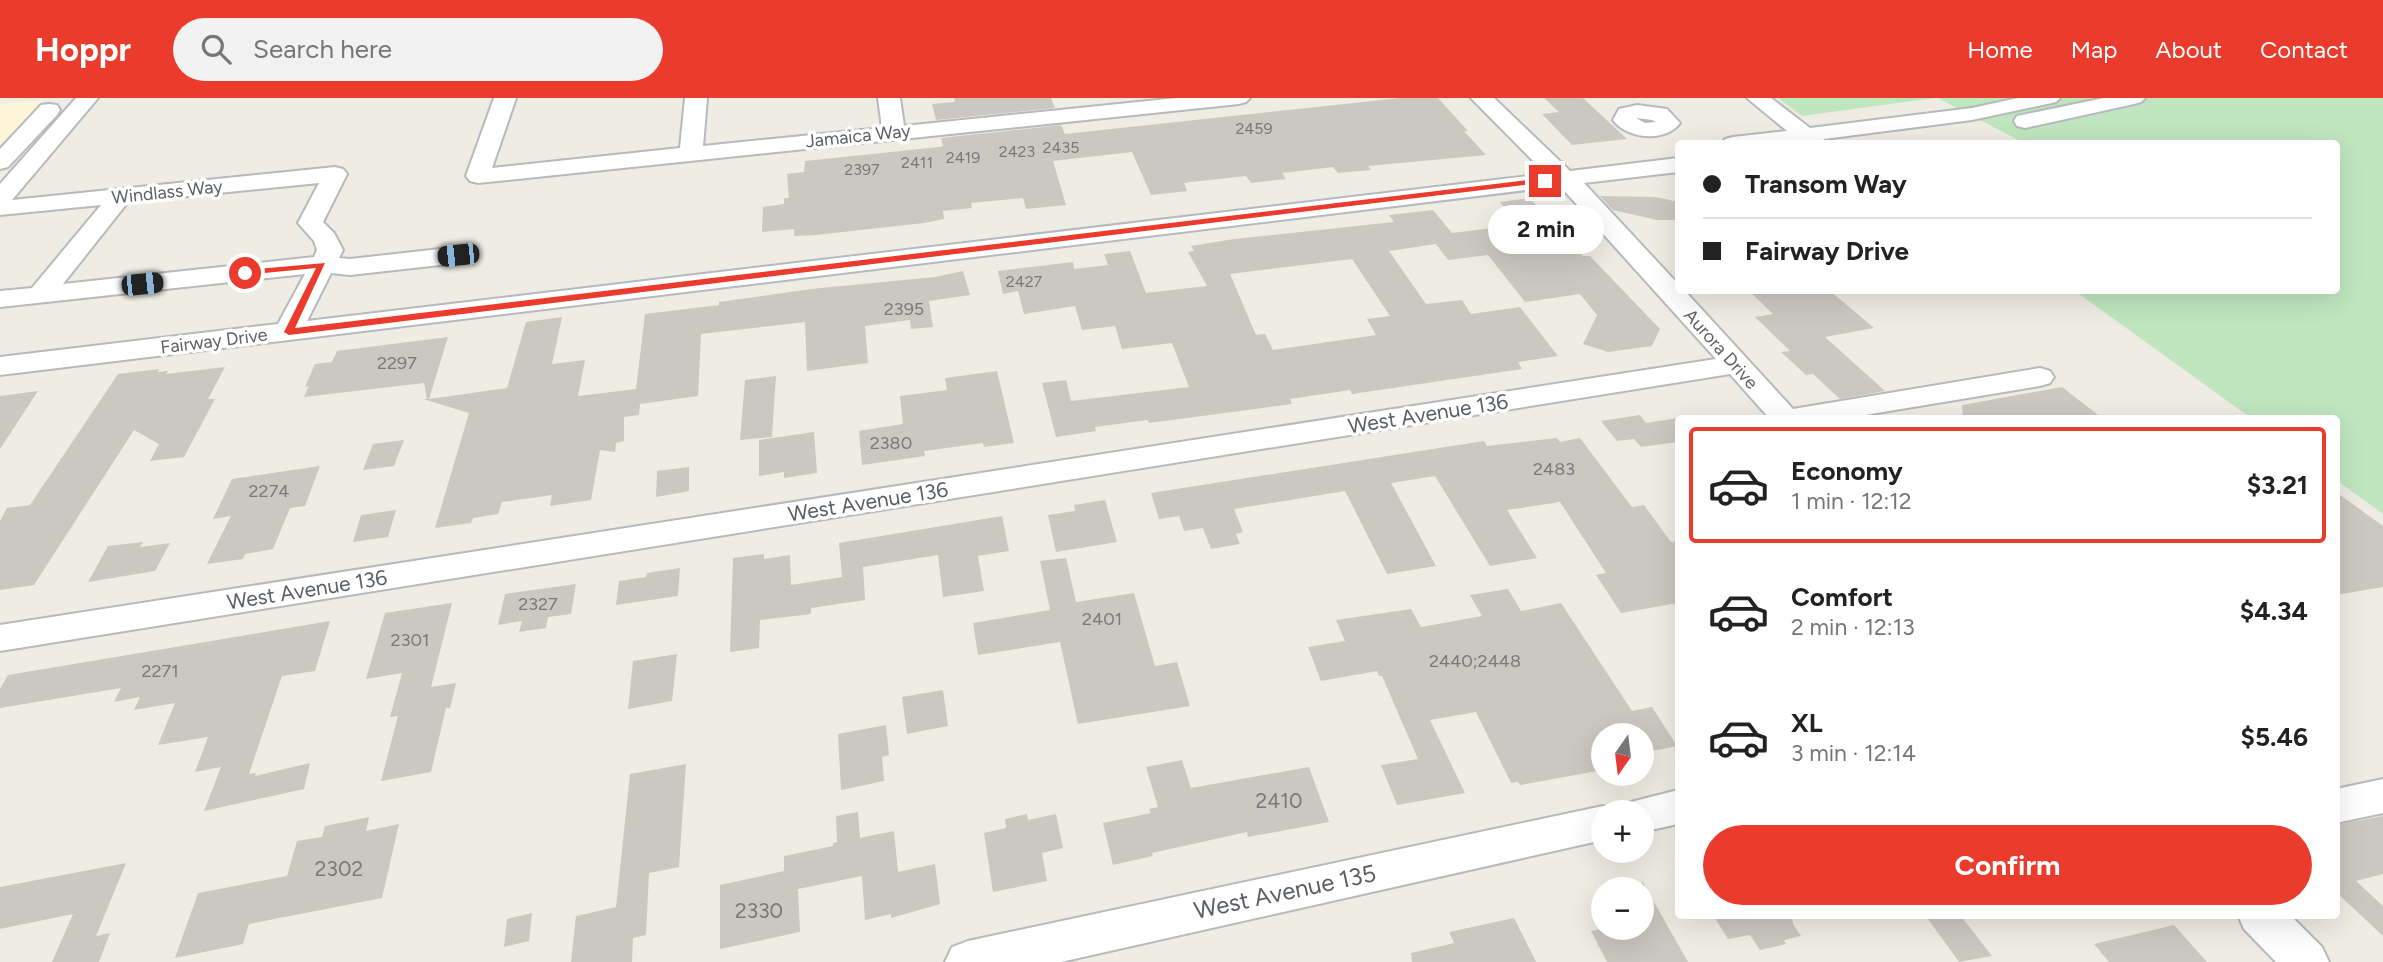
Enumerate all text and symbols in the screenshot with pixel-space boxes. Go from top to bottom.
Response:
search box [173,18,663,81]
text: Hoppr [35,30,131,69]
icon: search [197,30,235,68]
text: Search here [253,33,392,65]
text: Home [1967,35,2033,64]
text: Map [2071,35,2117,64]
text: About [2155,35,2222,64]
text: Contact [2260,35,2348,64]
street label: Jamaica Way [804,119,912,152]
house number: 2459 [1235,119,1273,138]
house number: 2435 [1043,138,1079,157]
house number: 2423 [999,142,1035,161]
house number: 2419 [946,148,980,167]
house number: 2411 [901,153,933,172]
house number: 2397 [844,160,880,179]
route end [1529,165,1561,197]
text: Transom Way [1745,168,1907,200]
street label: Windlass Way [110,175,224,209]
callout: 2 min [1487,206,1603,254]
text: 2 min [1517,215,1575,243]
text: Fairway Drive [1745,235,1909,267]
car [437,242,480,268]
route start [229,257,261,289]
car [121,271,164,297]
house number: 2427 [1006,272,1043,291]
house number: 2395 [884,298,924,320]
street label: Aurora Drive [1679,304,1763,394]
street label: Fairway Drive [159,324,269,358]
house number: 2297 [377,352,417,374]
street label: West Avenue 136 [1346,388,1510,439]
house number: 2380 [870,432,912,454]
icon: car [1707,454,1770,517]
text: Economy [1791,455,1903,487]
house number: 2483 [1533,458,1575,480]
text: $3.21 [2247,469,2308,501]
street label: West Avenue 136 [786,476,950,527]
house number: 2274 [249,480,289,502]
text: 1 min · 12:12 [1791,487,1912,515]
street label: West Avenue 136 [225,564,389,615]
icon: car [1707,580,1770,643]
text: Comfort [1791,581,1893,613]
house number: 2327 [518,593,558,615]
text: $4.34 [2240,595,2308,627]
house number: 2401 [1082,608,1122,630]
text: 2 min · 12:13 [1791,613,1915,641]
house number: 2301 [391,629,429,651]
house number: 2440;2448 [1429,650,1521,672]
house number: 2271 [141,660,179,682]
icon: car [1707,706,1770,769]
text: XL [1791,707,1823,739]
text: $5.46 [2241,721,2308,753]
north arrow [1591,723,1654,786]
map controls [1591,723,1654,940]
text: 3 min · 12:14 [1791,739,1916,767]
house number: 2410 [1256,788,1302,813]
button: + [1591,800,1654,863]
button: Confirm [1703,825,2312,905]
house number: 2302 [315,856,363,881]
street label: West Avenue 135 [1191,858,1378,925]
button: − [1591,877,1654,940]
house number: 2330 [735,898,783,923]

